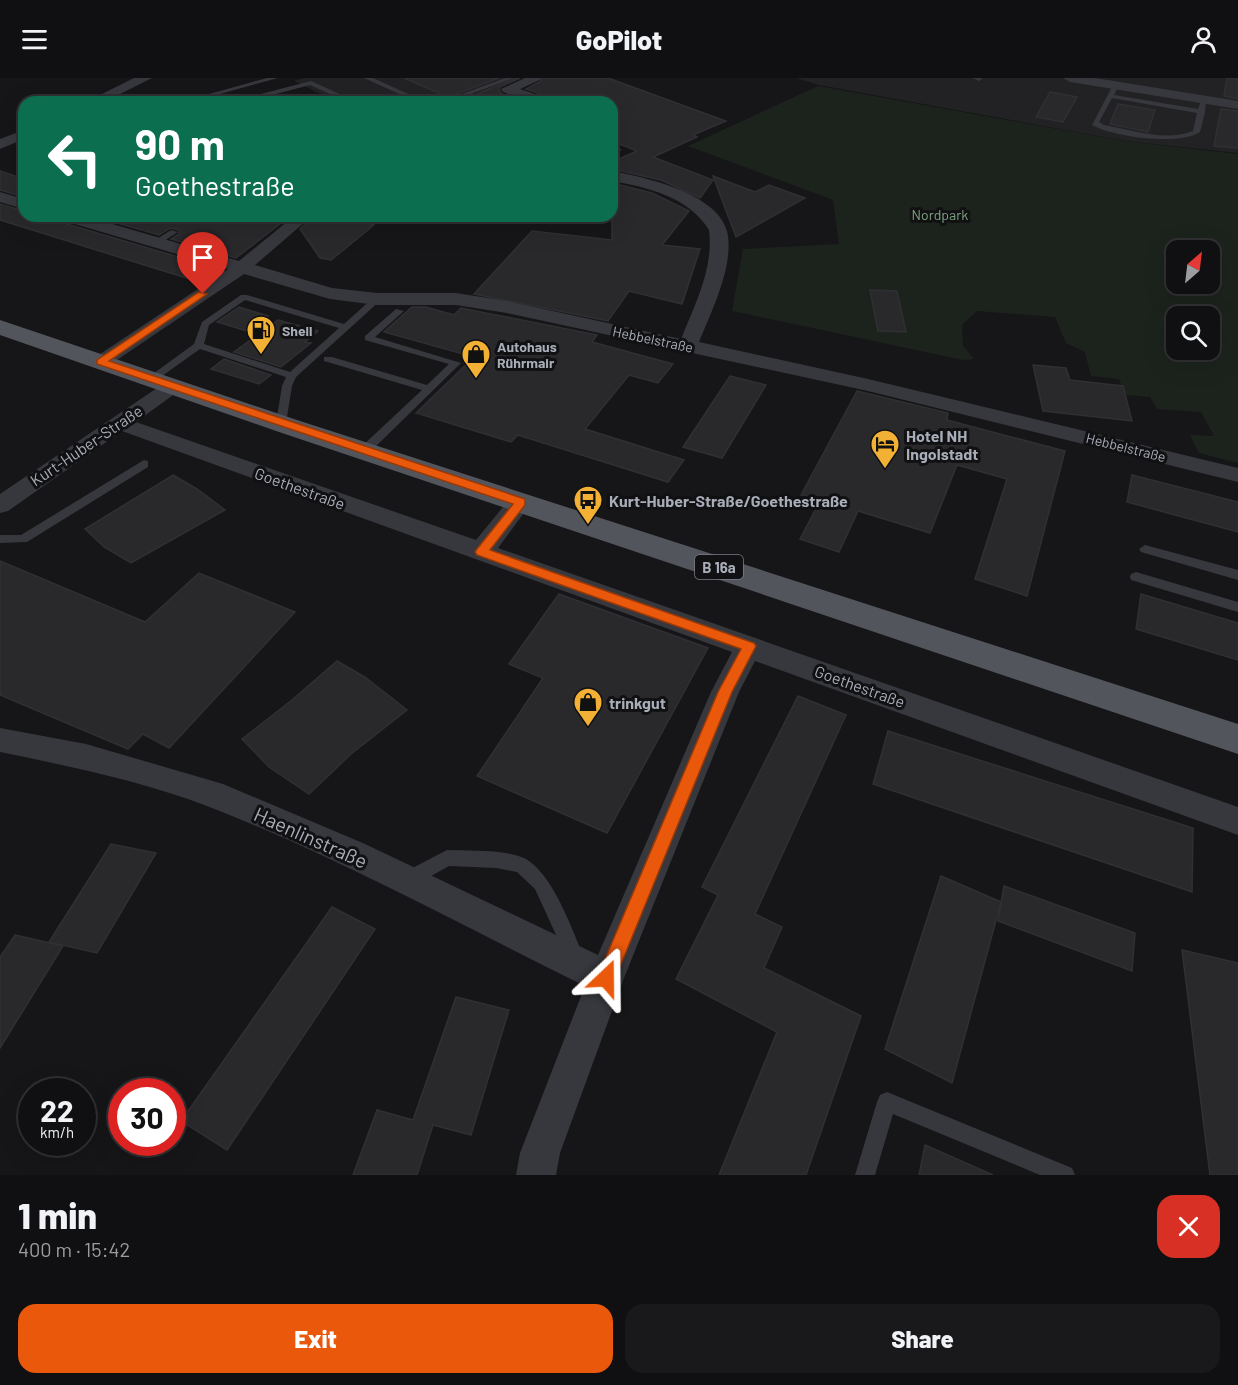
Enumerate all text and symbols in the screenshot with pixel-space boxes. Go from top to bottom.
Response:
icon: menu [18,23,51,56]
text: GoPilot [576,23,662,55]
icon: person [1187,23,1220,56]
text: 90 m [135,118,225,168]
icon: left [36,120,114,198]
text: Goethestraße [135,169,295,201]
park label: Nordpark [912,206,968,223]
pin [177,232,228,294]
north arrow [1166,240,1220,294]
map controls [1166,240,1220,360]
icon: arrive [186,241,219,274]
button: search [1166,306,1220,360]
fuel station icon: Shell [245,314,277,356]
place label: Shell [282,322,312,339]
street label: Hebbelstraße [611,322,695,356]
shop icon: Autohaus Rührmair [460,338,492,380]
place label: Autohaus Rührmair [497,338,557,371]
street label: Kurt-Huber-Straße [26,400,146,490]
place label: Hotel NH Ingolstadt [906,426,978,463]
hotel icon: Hotel NH Ingolstadt [869,428,901,470]
street label: Hebbelstraße [1084,429,1168,465]
street label: Goethestraße [252,463,348,513]
bus stop icon: Kurt-Huber-Straße/Goethestraße [572,484,604,526]
place label: Kurt-Huber-Straße/Goethestraße [609,491,848,510]
road number: B 16a [695,555,743,579]
street label: Goethestraße [812,661,908,711]
shop icon: trinkgut [572,686,604,728]
place label: trinkgut [609,693,666,712]
street label: Haenlinstraße [251,801,371,873]
position arrow [574,946,638,1010]
speed limit sign: 30 [108,1078,186,1156]
text: 22 [40,1092,74,1128]
text: km/h [40,1123,74,1141]
text: 1 min [18,1193,97,1236]
button: close [1157,1195,1220,1258]
text: 400 m · 15:42 [18,1237,130,1261]
button: Exit [18,1304,613,1373]
button: Share [625,1304,1220,1373]

